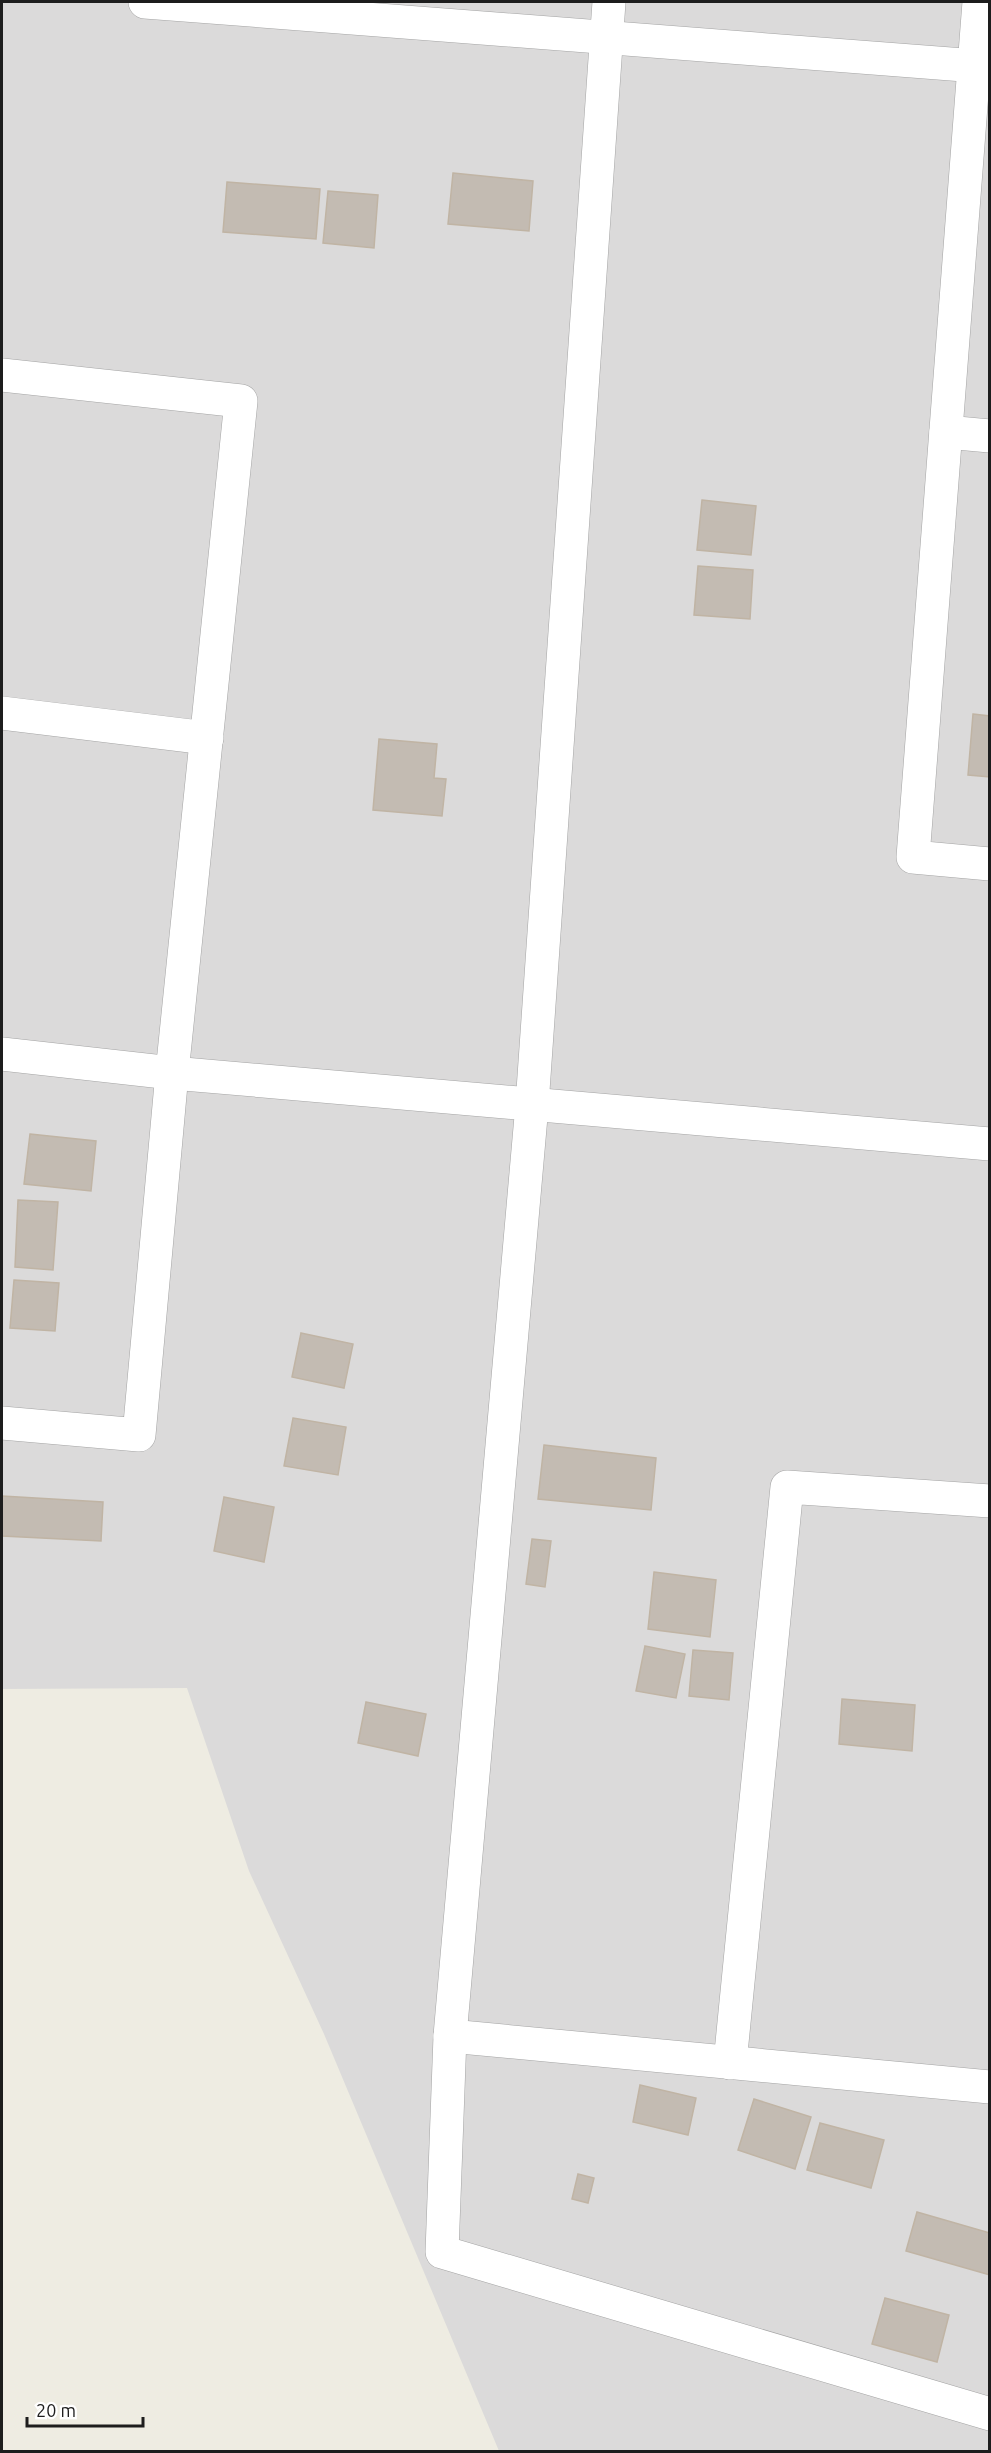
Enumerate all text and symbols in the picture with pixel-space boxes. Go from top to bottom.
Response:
scale bar [27,2390,142,2428]
text: 20 m [36,2400,76,2420]

